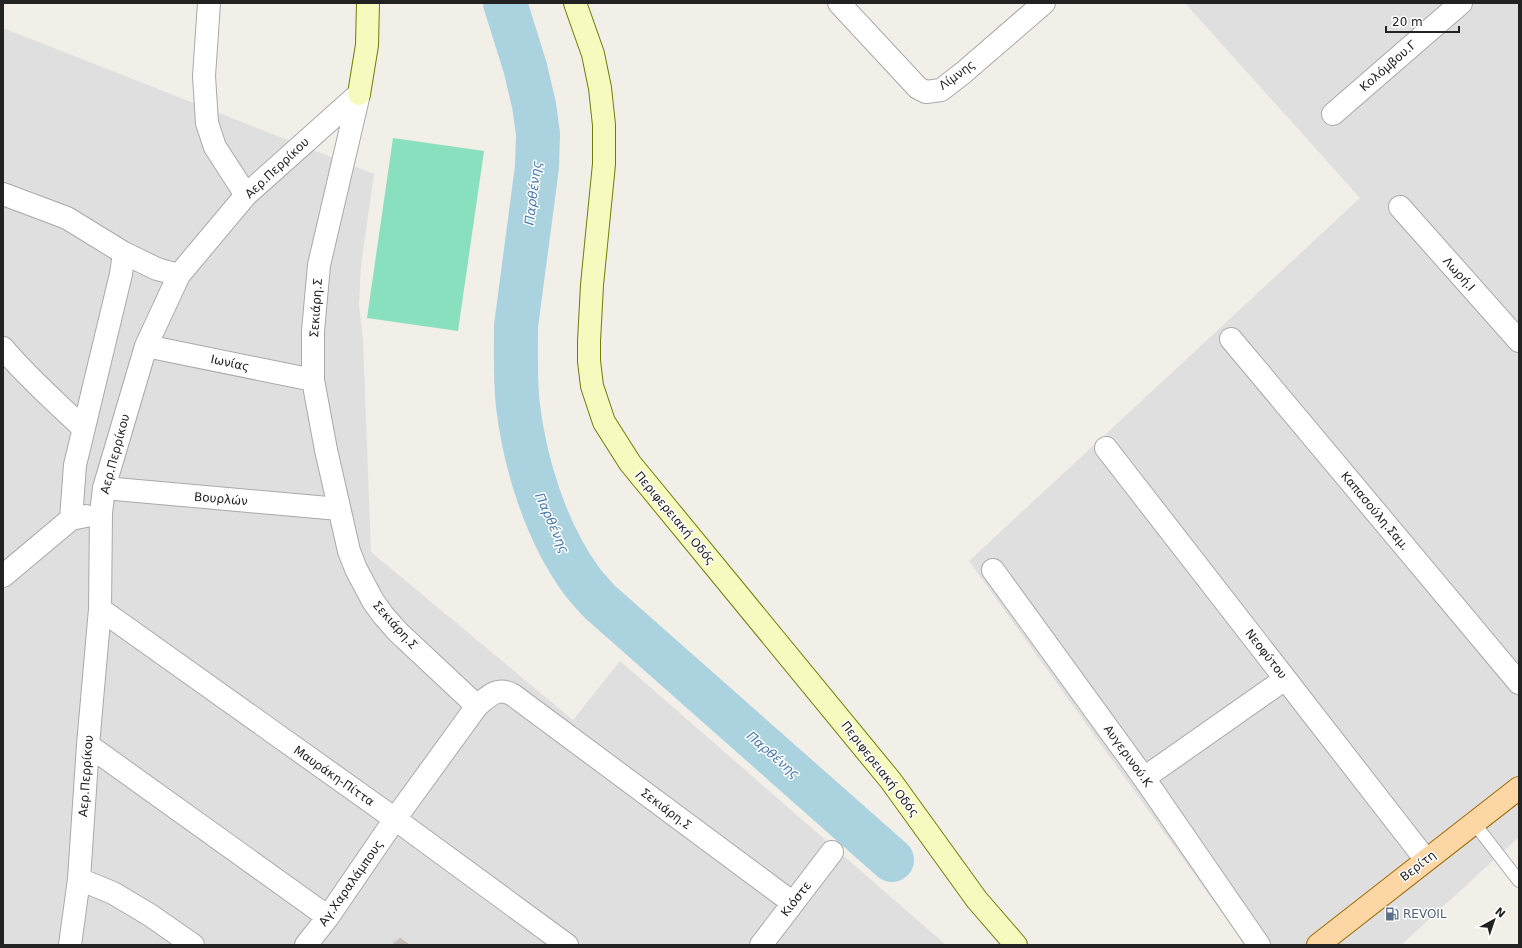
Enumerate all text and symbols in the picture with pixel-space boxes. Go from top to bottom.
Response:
scale bar [1386,8,1459,34]
text: 20 m [1392,15,1423,29]
street label: Κολόμβου.Γ [1357,38,1419,94]
street label: Λίμνης [936,57,978,93]
street label: Αερ.Περρίκου [242,135,312,201]
water label: Παρθένης [522,160,544,226]
street label: Λωρή.Ι [1440,254,1478,294]
street label: Σεκιάρη.Σ [307,278,325,338]
street label: Ιωνίας [209,352,251,374]
street label: Αερ.Περρίκου [98,412,132,496]
street label: Περιφερειακή Οδός [632,469,718,567]
street label: Καπασούλη.Σαμ. [1338,469,1412,553]
street label: Βουρλών [193,490,249,508]
water label: Παρθένης [532,490,572,556]
street label: Σεκιάρη.Σ [370,598,420,652]
street label: Νεοφύτου [1242,626,1290,682]
street label: Περιφερειακή Οδός [838,718,922,820]
street label: Αυγερινού.Κ [1101,722,1156,791]
water label: Παρθένης [744,728,803,782]
street label: Αερ.Περρίκου [76,734,96,818]
street label: Μαυράκη-Πίττα [291,743,377,809]
street label: Σεκιάρη.Σ [638,785,694,833]
street label: Αγ.Χαραλάμπους [316,837,386,929]
street label: Βερίτη [1397,848,1439,884]
street label: Κιόστε [778,879,814,919]
north arrow [1474,900,1514,940]
text: N [1492,905,1508,921]
fuel station icon: REVOIL [1384,906,1400,922]
place label: REVOIL [1403,907,1447,921]

